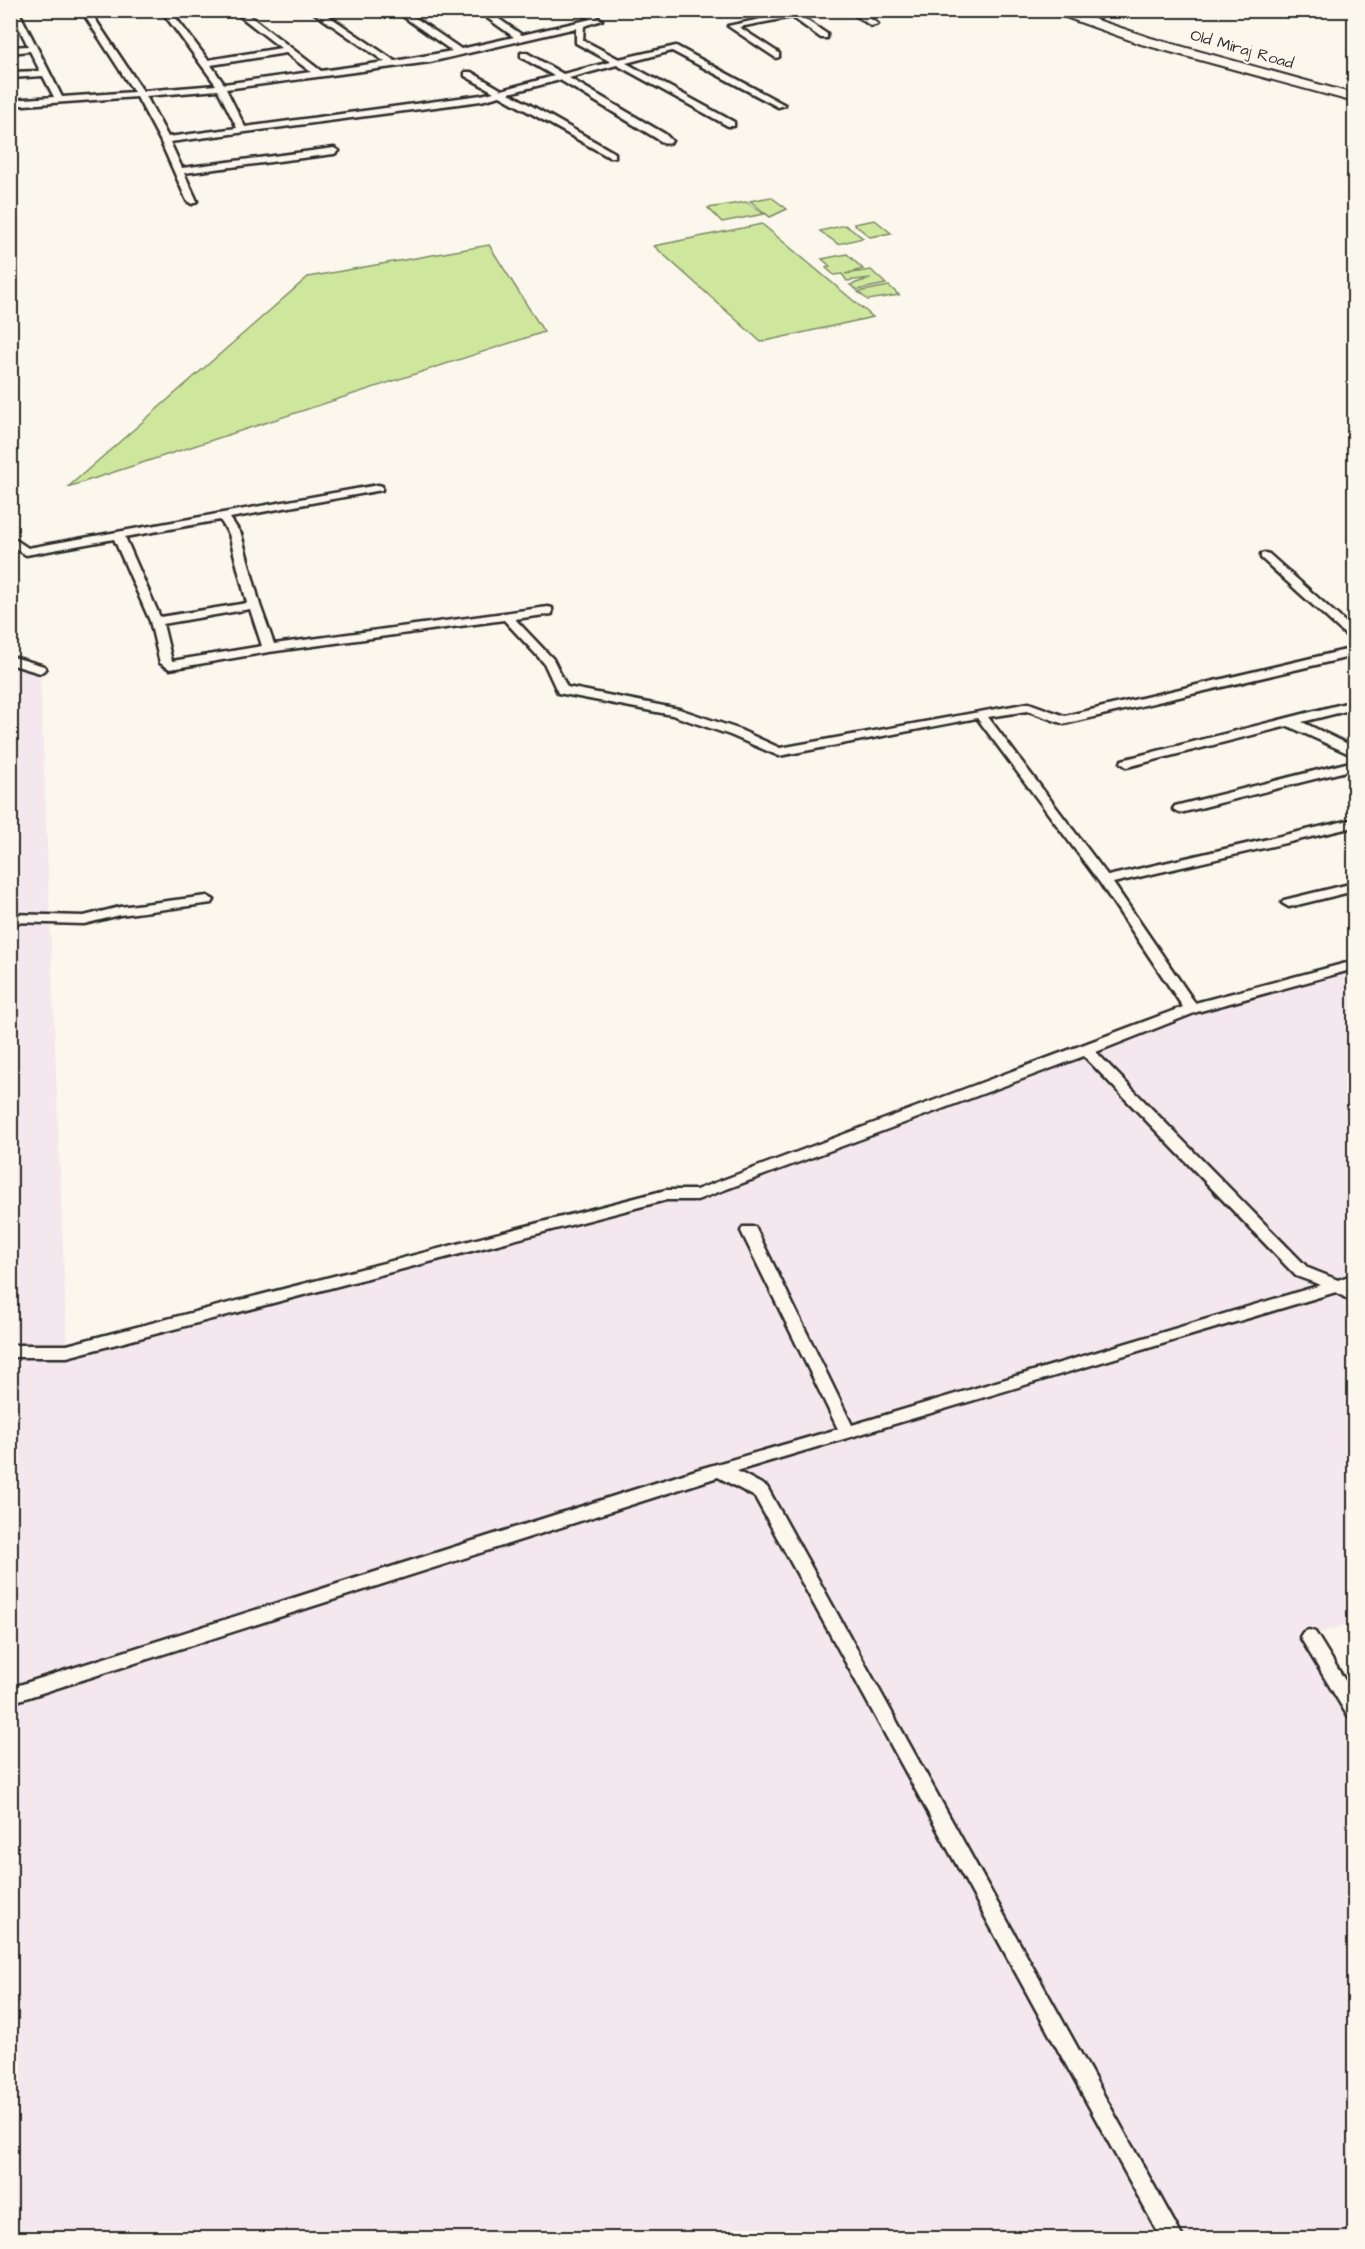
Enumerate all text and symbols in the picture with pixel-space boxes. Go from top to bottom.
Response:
street label: Old Miraj Road [1188,24,1296,74]

